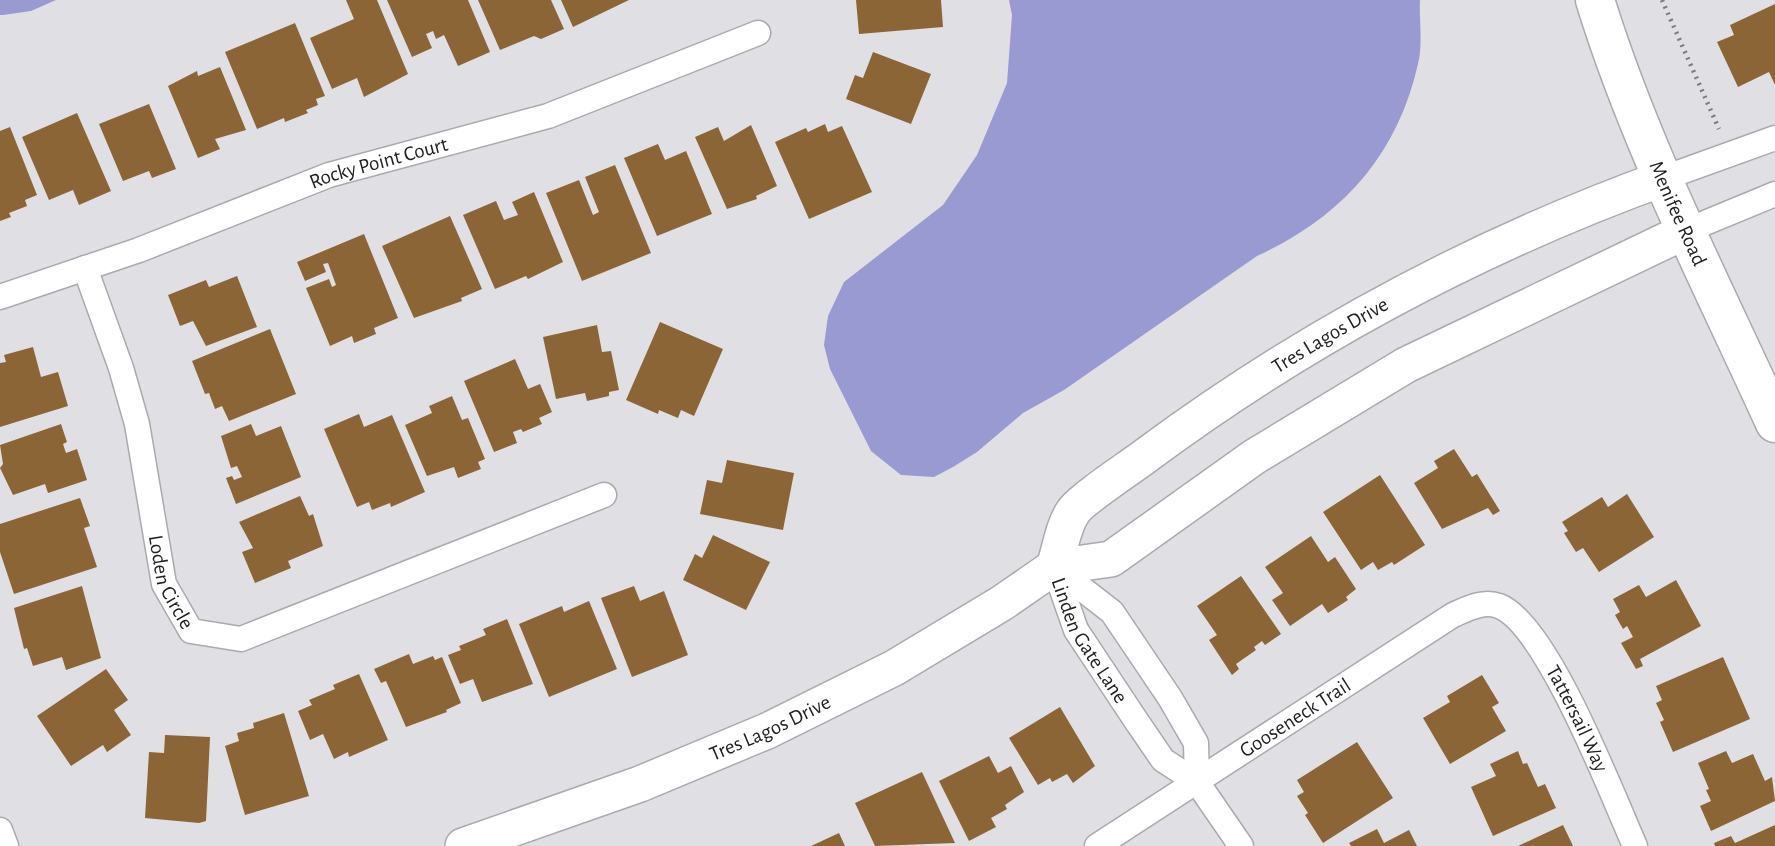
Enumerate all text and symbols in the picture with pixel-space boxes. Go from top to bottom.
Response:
street label: Rocky Point Court [306,133,450,192]
street label: Menifee Road [1646,158,1711,269]
street label: Tres Lagos Drive [1268,293,1391,377]
street label: Loden Circle [145,533,198,633]
street label: Linden Gate Lane [1048,575,1132,707]
street label: Tattersail Way [1542,662,1612,775]
street label: Gooseneck Trail [1236,674,1354,761]
street label: Tres Lagos Drive [706,691,834,764]

